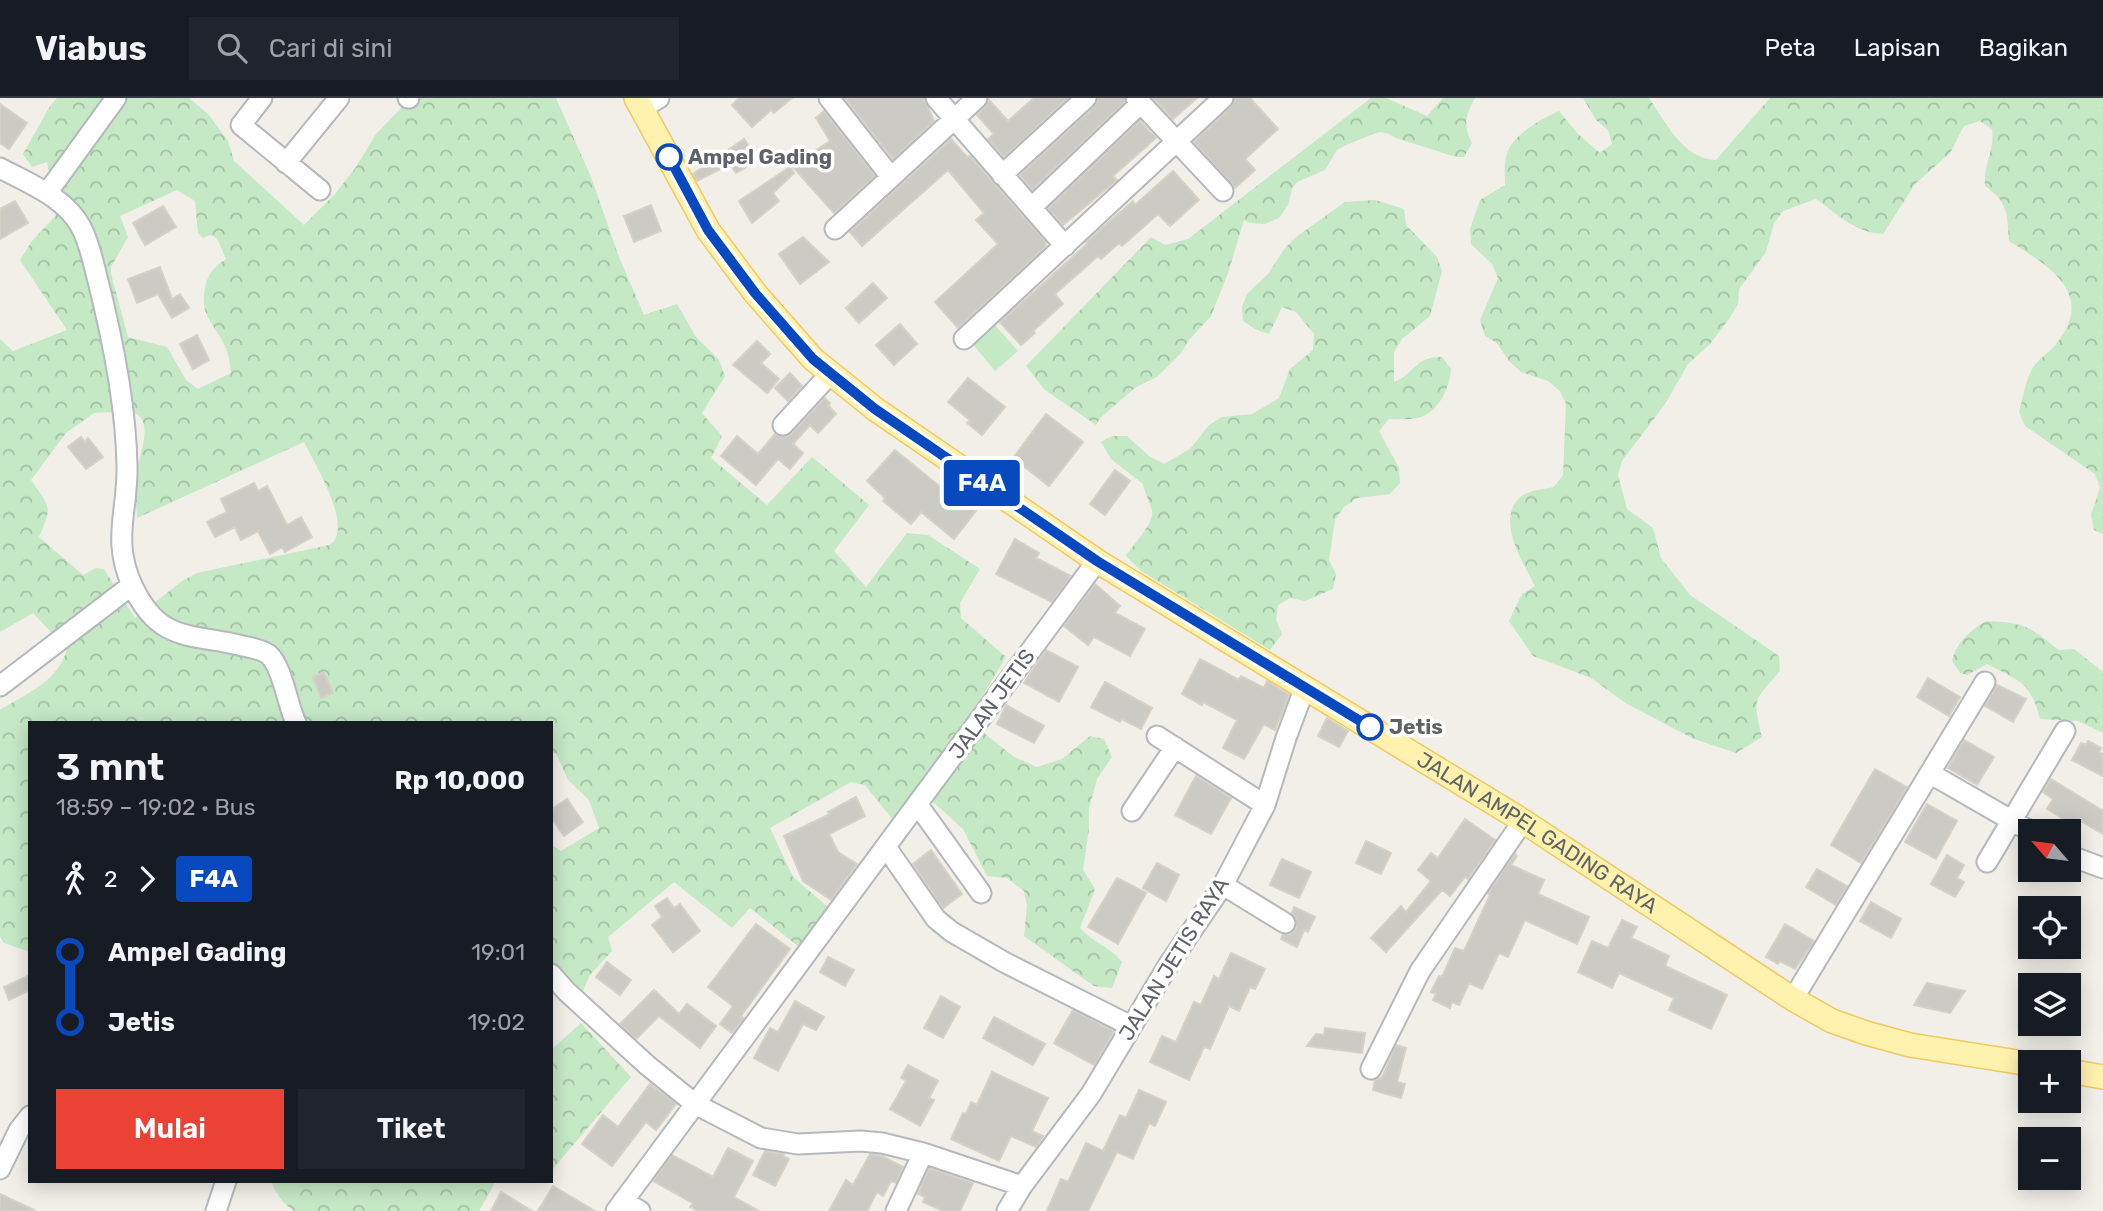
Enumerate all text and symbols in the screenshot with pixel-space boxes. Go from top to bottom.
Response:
search box [189,17,679,80]
text: Viabus [35,29,147,68]
icon: search [213,29,251,67]
text: Cari di sini [269,33,393,64]
text: Peta [1764,34,1816,62]
text: Lapisan [1854,34,1941,62]
text: Bagikan [1979,34,2068,62]
marker: Ampel Gading [656,144,682,170]
place label: Ampel Gading [688,144,832,169]
line badge: F4A [942,460,1022,506]
text: F4A [958,469,1006,497]
street label: JALAN JETIS [943,644,1040,764]
marker: Jetis [1357,714,1383,740]
place label: Jetis [1389,714,1443,739]
text: 3 mnt [56,744,164,790]
street label: JALAN AMPEL GADING RAYA [1413,746,1663,918]
text: Rp 10,000 [395,765,525,796]
text: 18:59 – 19:02 · Bus [56,793,255,821]
north arrow [2018,819,2081,882]
map controls [2018,819,2081,1190]
icon: walk [56,860,94,898]
icon: forward [128,860,166,898]
text: 2 [104,865,118,893]
text: F4A [190,865,238,893]
street label: JALAN JETIS RAYA [1113,873,1234,1045]
button: locate [2018,896,2081,959]
text: Ampel Gading [108,937,286,968]
text: 19:01 [471,938,525,966]
button: layers [2018,973,2081,1036]
text: Jetis [108,1007,175,1038]
text: 19:02 [468,1008,525,1036]
button: + [2018,1050,2081,1113]
button: Mulai [56,1089,284,1169]
button: Tiket [298,1089,525,1169]
button: − [2018,1127,2081,1190]

